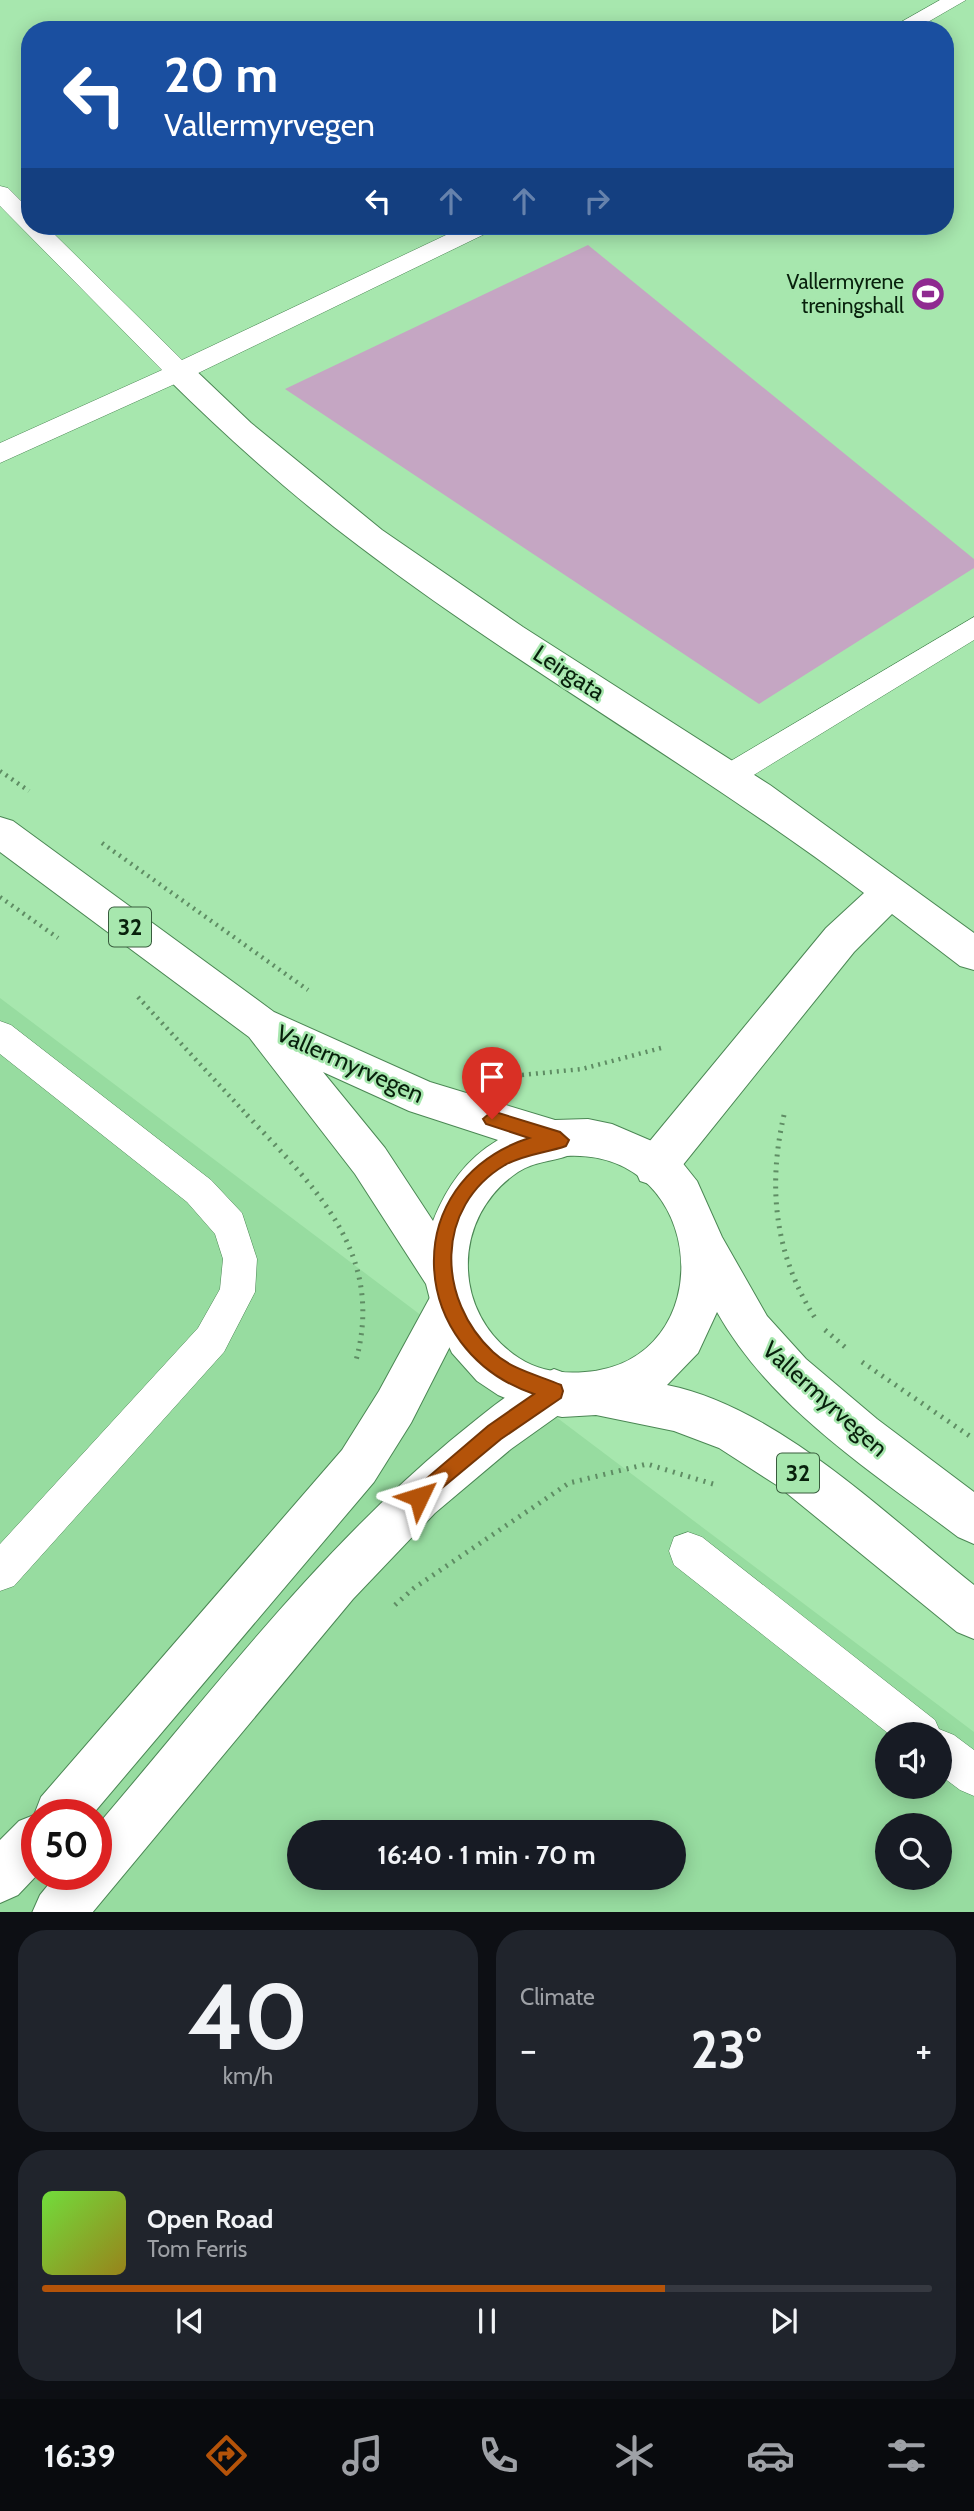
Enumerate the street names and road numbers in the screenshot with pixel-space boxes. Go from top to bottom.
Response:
street label: Leirgata [528,639,611,707]
road number: 32 [109,908,151,946]
street label: Vallermyrvegen [272,1018,428,1109]
street label: Vallermyrvegen [757,1335,894,1462]
road number: 32 [777,1454,819,1492]

